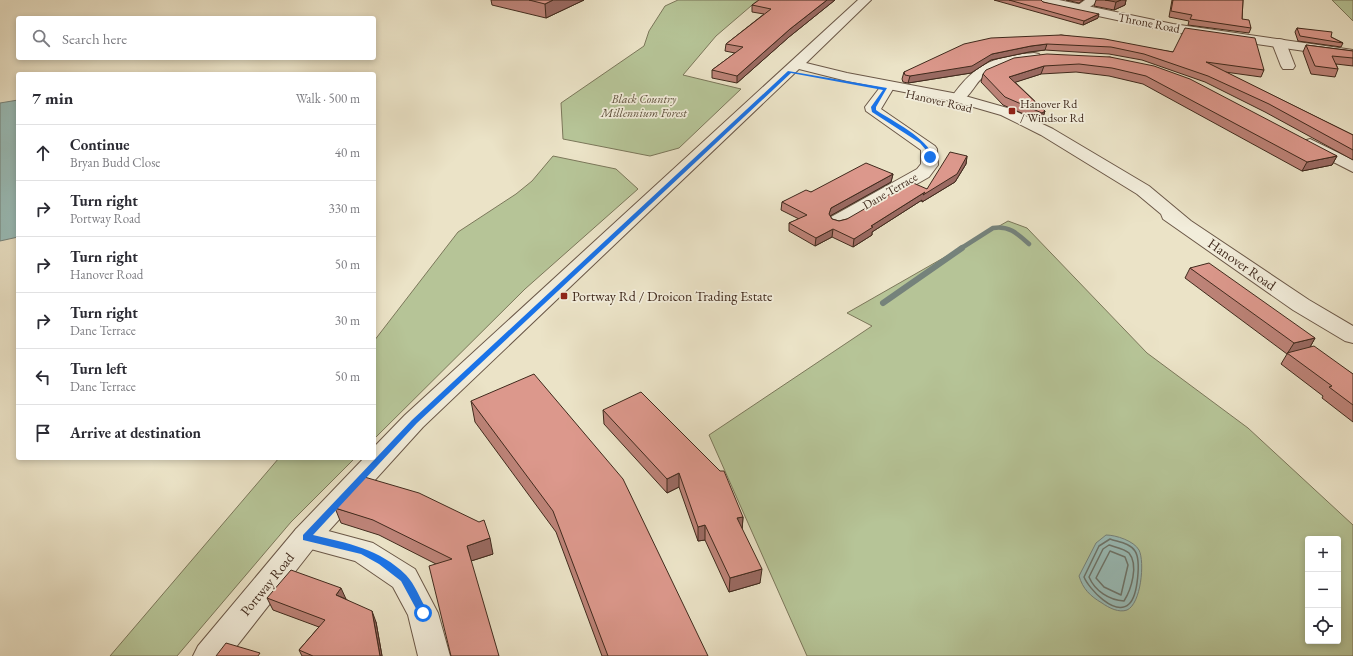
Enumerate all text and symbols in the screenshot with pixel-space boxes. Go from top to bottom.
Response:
street label: Throne Road [1117,9,1182,37]
search box [16,16,376,60]
icon: search [30,27,52,49]
text: Search here [62,29,127,48]
street label: Hanover Road [904,86,975,117]
text: 7 min [32,87,73,109]
text: Walk · 500 m [296,90,360,107]
park label: Black Country Millennium Forest [600,91,687,121]
place label: Hanover Rd / Windsor Rd [1020,96,1085,126]
marker: Hanover Rd / Windsor Rd [1007,106,1017,116]
text: Continue [70,135,130,154]
icon: ahead [32,142,54,164]
text: 40 m [335,144,360,161]
route end [921,148,939,166]
text: Bryan Budd Close [70,154,160,171]
street label: Dane Terrace [860,169,921,213]
text: Turn right [70,191,138,210]
icon: right [32,198,54,220]
text: 330 m [329,200,360,217]
text: Portway Road [70,210,141,227]
street label: Hanover Road [1204,234,1280,295]
text: Turn right [70,247,138,266]
icon: right [32,254,54,276]
text: 50 m [335,256,360,273]
text: Hanover Road [70,266,143,283]
place label: Portway Rd / Droicon Trading Estate [572,287,773,305]
marker: Portway Rd / Droicon Trading Estate [559,291,569,301]
text: Turn right [70,303,138,322]
icon: right [32,310,54,332]
text: 30 m [335,312,360,329]
text: Dane Terrace [70,322,136,339]
text: Turn left [70,359,127,378]
icon: left [32,366,54,388]
text: 50 m [335,368,360,385]
text: Dane Terrace [70,378,136,395]
icon: arrive [32,422,54,444]
text: Arrive at destination [70,423,201,442]
map controls [1305,536,1341,644]
button: + [1305,536,1341,572]
street label: Portway Road [236,548,299,619]
button: − [1305,572,1341,608]
route start [414,604,432,622]
button: locate [1305,608,1341,644]

